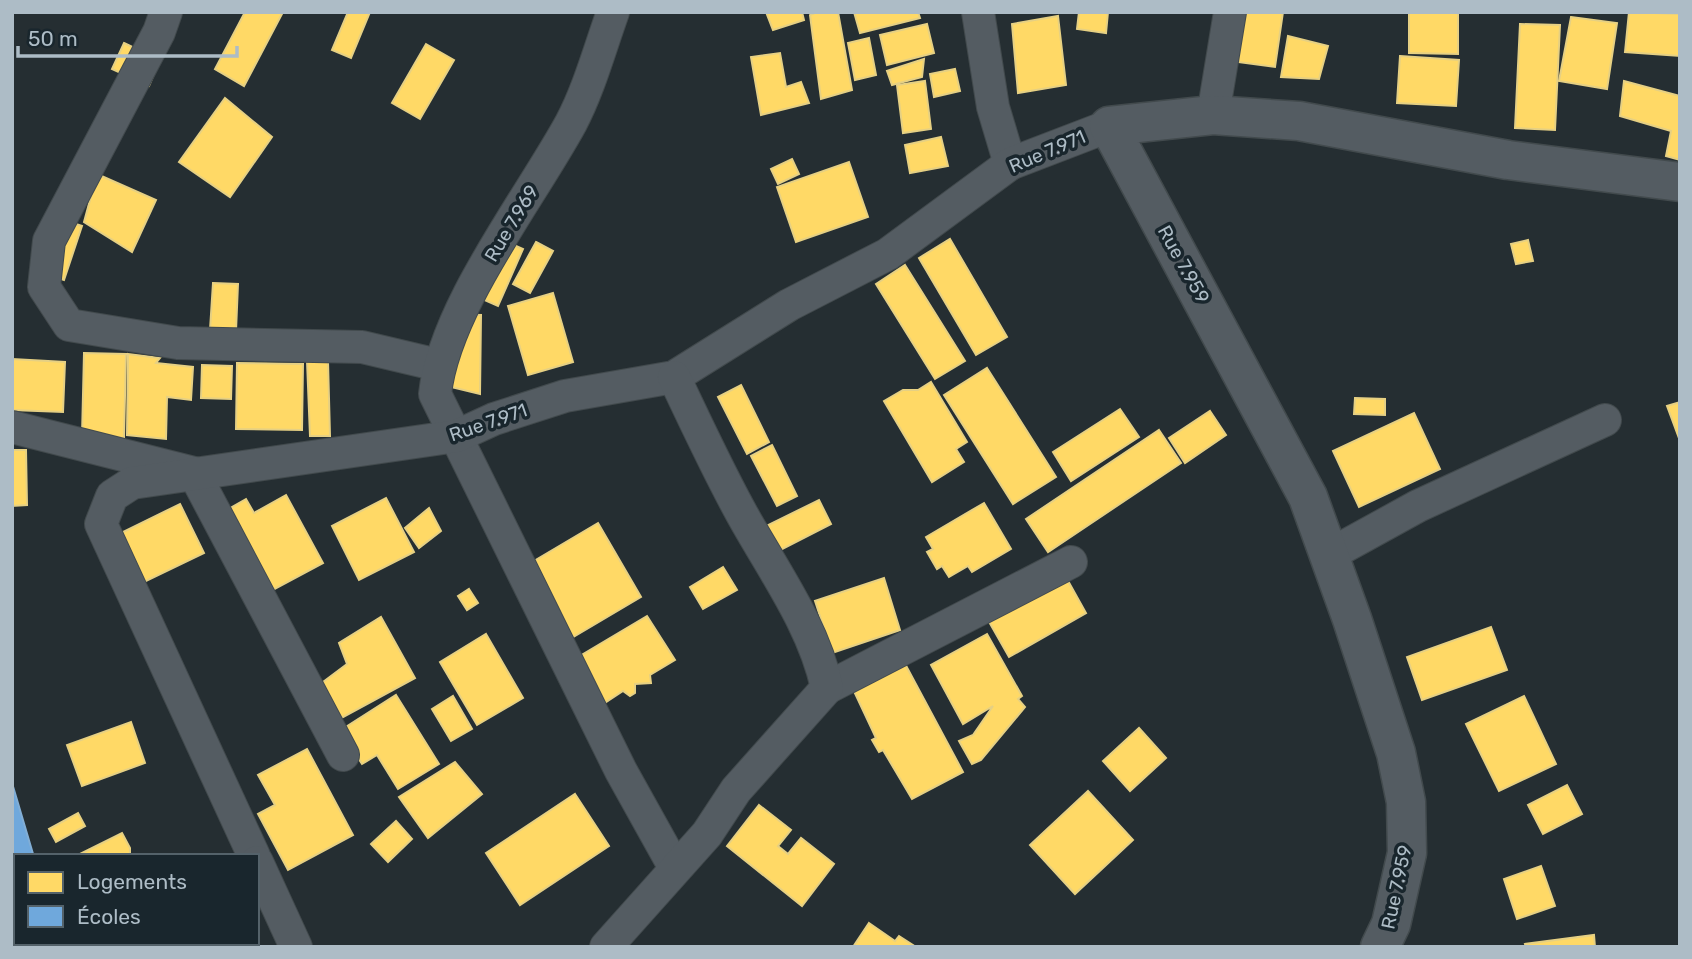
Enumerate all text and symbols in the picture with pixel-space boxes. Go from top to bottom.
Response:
scale bar [18,14,236,58]
text: 50 m [28,26,78,51]
street label: Rue 7.971 [1006,125,1089,178]
street label: Rue 7.969 [480,181,543,266]
street label: Rue 7.959 [1153,221,1214,307]
street label: Rue 7.971 [446,398,530,446]
street label: Rue 7.959 [1376,843,1417,931]
legend [14,854,259,945]
text: Logements [77,869,187,894]
text: Écoles [77,904,141,929]

